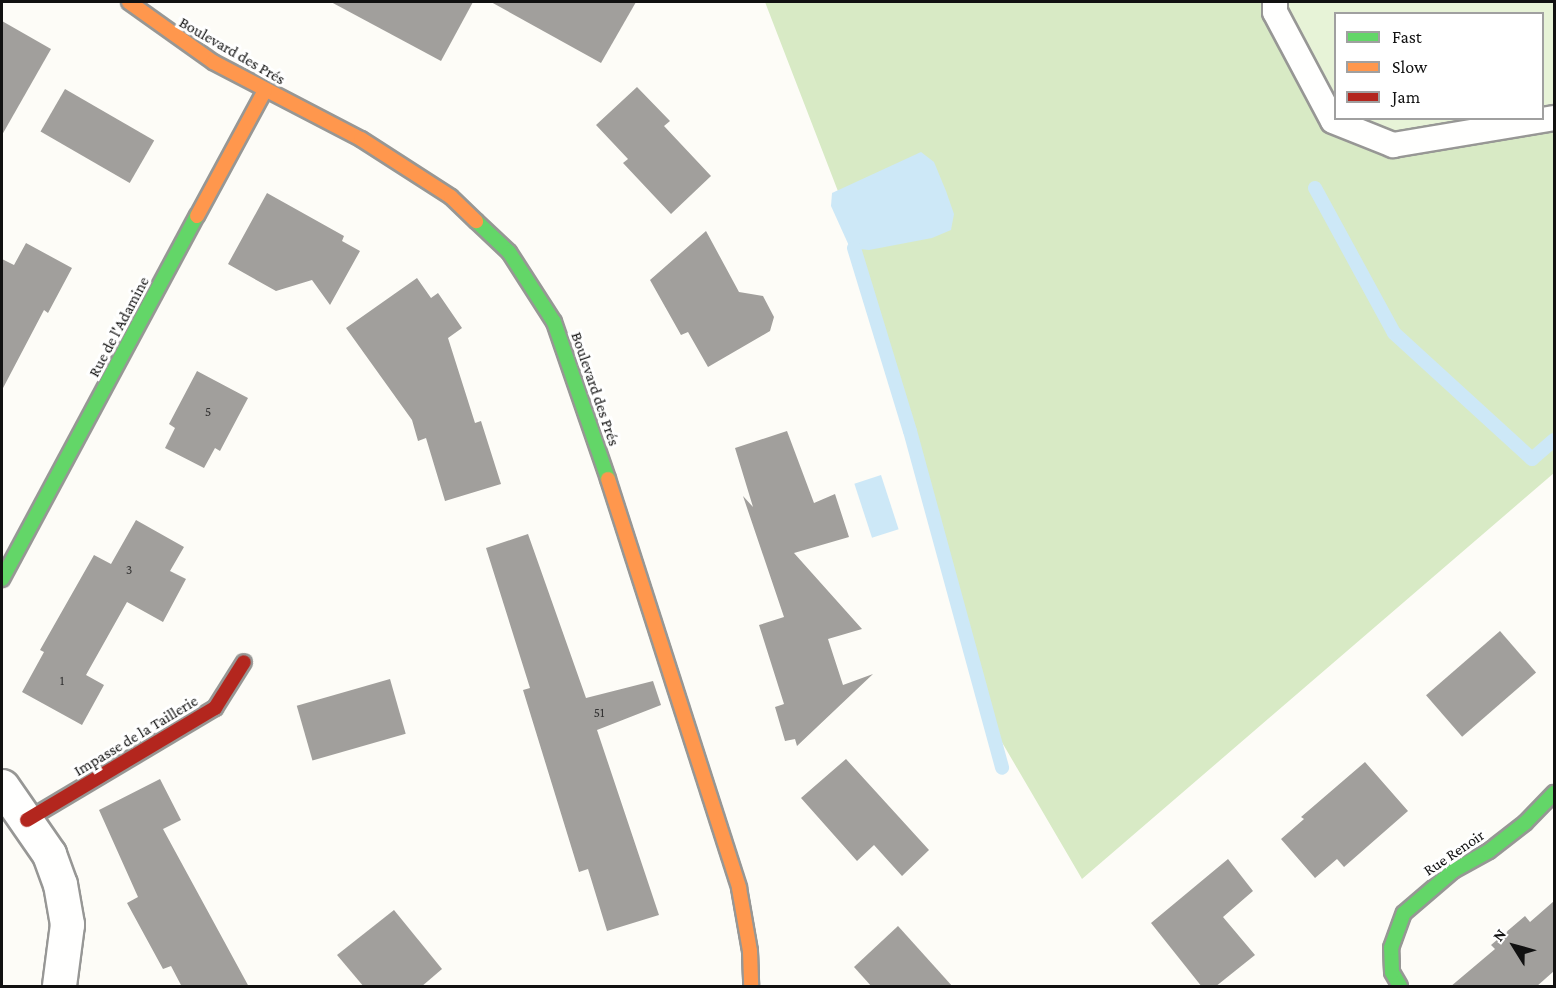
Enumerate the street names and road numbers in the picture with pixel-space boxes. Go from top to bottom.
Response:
street label: Boulevard des Prés [176,13,288,89]
street label: Rue de l'Adamine [84,273,154,381]
street label: Boulevard des Prés [567,330,623,448]
street label: Impasse de la Taillerie [71,691,201,781]
street label: Rue Renoir [1420,826,1488,880]

